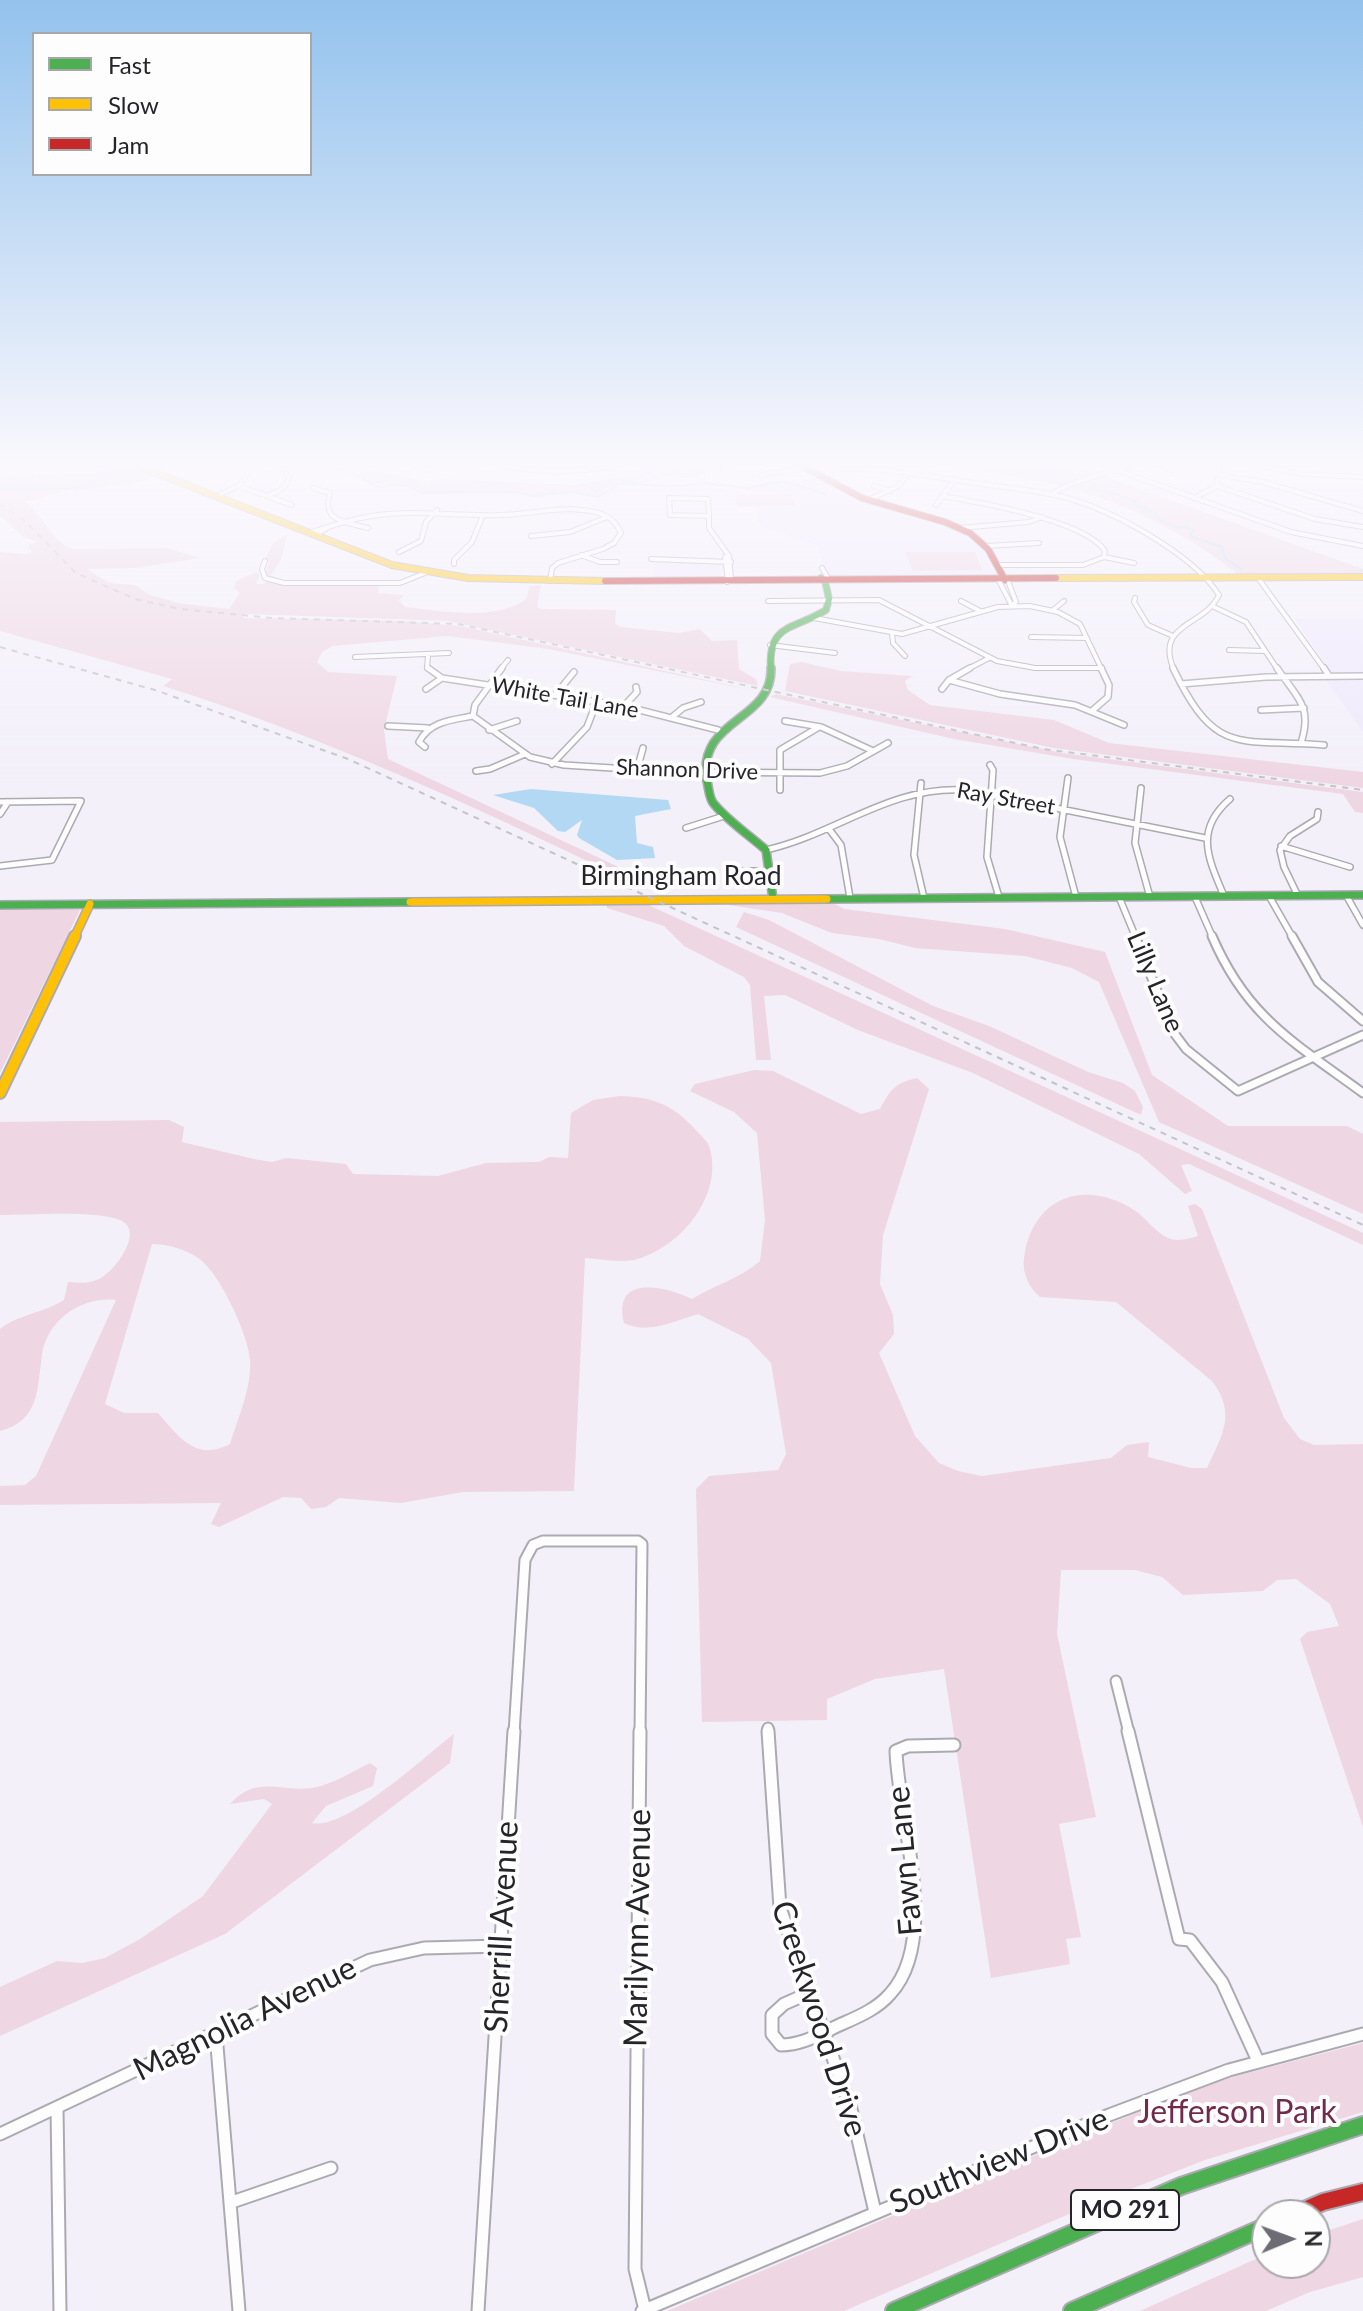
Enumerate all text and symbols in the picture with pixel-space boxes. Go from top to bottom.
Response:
legend [32,32,312,176]
text: Fast [108,50,151,79]
text: Slow [108,90,159,119]
text: Jam [108,130,149,159]
street label: White Tail Lane [489,672,641,724]
street label: Shannon Drive [615,754,759,786]
street label: Ray Street [955,777,1057,821]
street label: Birmingham Road [580,861,782,893]
street label: Lilly Lane [1120,927,1190,1037]
street label: Fawn Lane [879,1785,931,1937]
street label: Marilynn Avenue [617,1809,659,2047]
street label: Sherrill Avenue [477,1820,527,2034]
street label: Creekwood Drive [763,1896,875,2142]
street label: Magnolia Avenue [127,1948,363,2090]
park label: Jefferson Park [1137,2094,1337,2132]
street label: Southview Drive [884,2100,1114,2222]
road number: MO 291 [1071,2190,1179,2230]
north arrow [1251,2199,1331,2279]
text: N [1300,2230,1327,2247]

